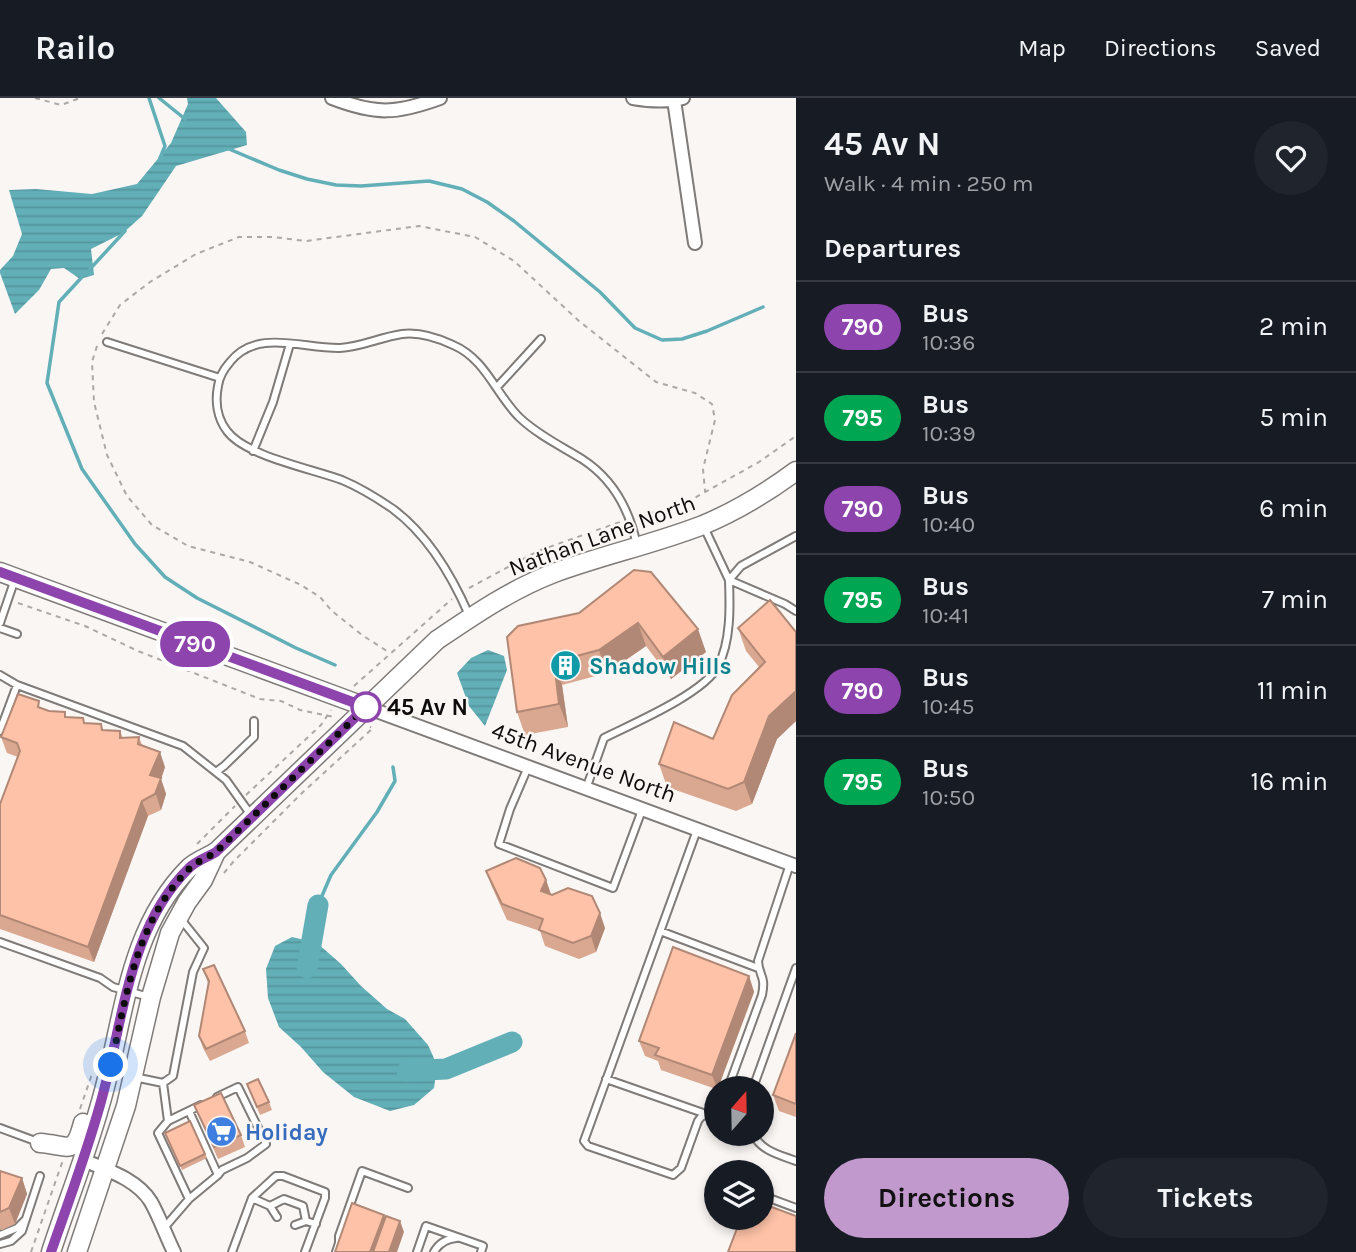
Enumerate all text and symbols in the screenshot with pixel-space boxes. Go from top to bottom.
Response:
text: Railo [35,29,115,67]
text: Map [1018,34,1066,62]
text: Directions [1104,34,1217,62]
text: Saved [1255,34,1321,62]
button: heart [1254,121,1328,195]
text: 45 Av N [824,125,940,163]
text: Walk · 4 min · 250 m [824,170,1033,197]
text: Departures [824,233,961,264]
text: Bus [922,298,969,329]
text: 2 min [1259,311,1328,342]
text: 790 [842,313,883,341]
text: 10:36 [922,329,975,356]
text: Bus [922,389,969,420]
text: 5 min [1259,402,1328,433]
text: 795 [842,404,883,432]
text: 10:39 [922,420,975,447]
text: Bus [922,480,969,511]
street label: Nathan Lane North [505,489,699,582]
text: 6 min [1259,493,1328,524]
text: 790 [842,495,883,523]
text: 10:40 [922,511,975,538]
text: Bus [922,571,969,602]
text: 7 min [1262,584,1328,615]
text: 795 [842,586,883,614]
text: 10:41 [922,602,969,629]
line badge: 790 [155,621,235,667]
text: 790 [174,630,216,658]
building icon: Shadow Hills [549,649,583,683]
place label: Shadow Hills [589,653,732,680]
text: Bus [922,662,969,693]
text: 11 min [1257,675,1328,706]
text: 790 [842,677,883,705]
marker: 45 Av N [351,692,381,722]
text: 10:45 [922,693,974,720]
place label: 45 Av N [387,694,468,721]
street label: 45th Avenue North [488,717,680,808]
text: Bus [922,753,969,784]
text: 16 min [1251,766,1328,797]
text: 795 [842,768,883,796]
text: 10:50 [922,784,975,811]
your location [93,1047,128,1082]
north arrow [704,1076,774,1146]
map controls [704,1076,774,1230]
supermarket icon: Holiday [205,1115,239,1149]
place label: Holiday [245,1119,328,1146]
button: Directions [824,1158,1069,1238]
button: Tickets [1083,1158,1328,1238]
button: layers [704,1160,774,1230]

